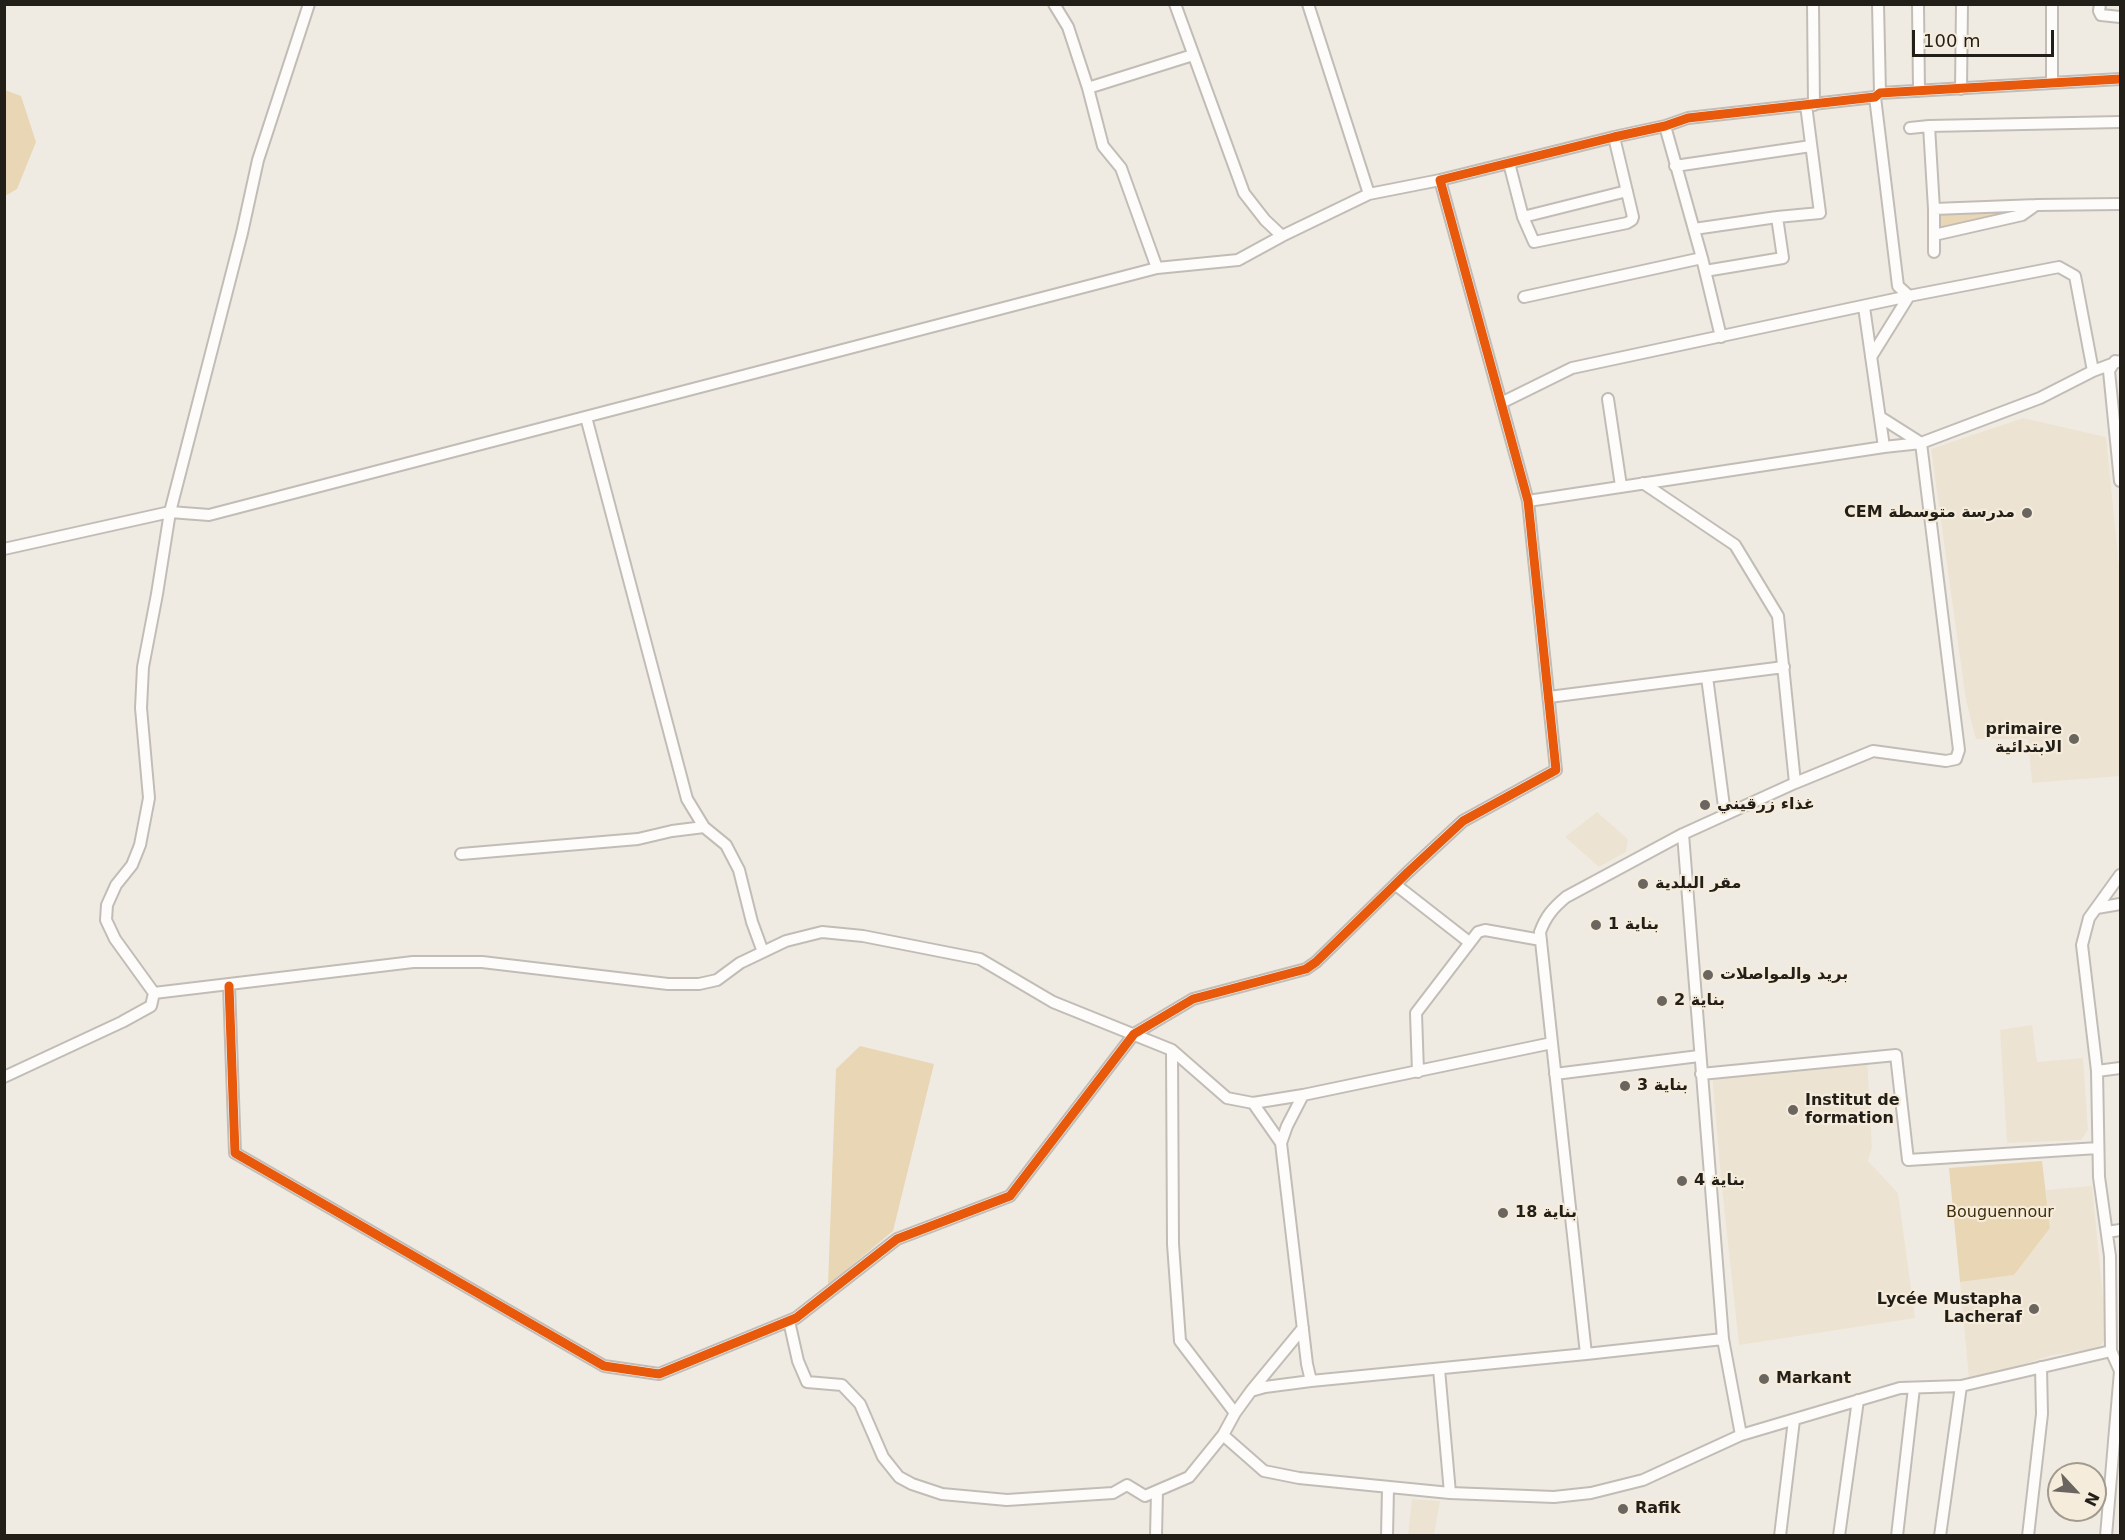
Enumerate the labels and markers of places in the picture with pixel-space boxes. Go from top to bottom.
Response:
place label: CEM مدرسة متوسطة [1844,503,2015,523]
marker: CEM مدرسة متوسطة [2020,506,2034,520]
place label: primaire الابتدائية [1985,720,2062,758]
marker: primaire الابتدائية [2067,732,2081,746]
place label: غذاء زرقيني [1717,795,1815,815]
marker: غذاء زرقيني [1698,798,1712,812]
place label: مقر البلدية [1655,874,1741,894]
marker: مقر البلدية [1636,877,1650,891]
place label: بناية 1 [1608,915,1659,935]
marker: بناية 1 [1589,918,1603,932]
place label: بريد والمواصلات [1720,965,1848,985]
marker: بريد والمواصلات [1701,968,1715,982]
place label: بناية 2 [1674,991,1725,1011]
marker: بناية 2 [1655,994,1669,1008]
place label: بناية 3 [1637,1076,1688,1096]
marker: بناية 3 [1618,1079,1632,1093]
place label: Institut de formation [1805,1091,1900,1129]
marker: Institut de formation [1786,1103,1800,1117]
place label: بناية 4 [1694,1171,1745,1191]
marker: بناية 4 [1675,1174,1689,1188]
place label: بناية 18 [1515,1203,1577,1223]
marker: بناية 18 [1496,1206,1510,1220]
place label: Lycée Mustapha Lacheraf [1877,1290,2022,1328]
marker: Lycée Mustapha Lacheraf [2027,1302,2041,1316]
place label: Markant [1776,1369,1851,1389]
marker: Markant [1757,1372,1771,1386]
place label: Rafik [1635,1499,1681,1519]
marker: Rafik [1616,1502,1630,1516]

